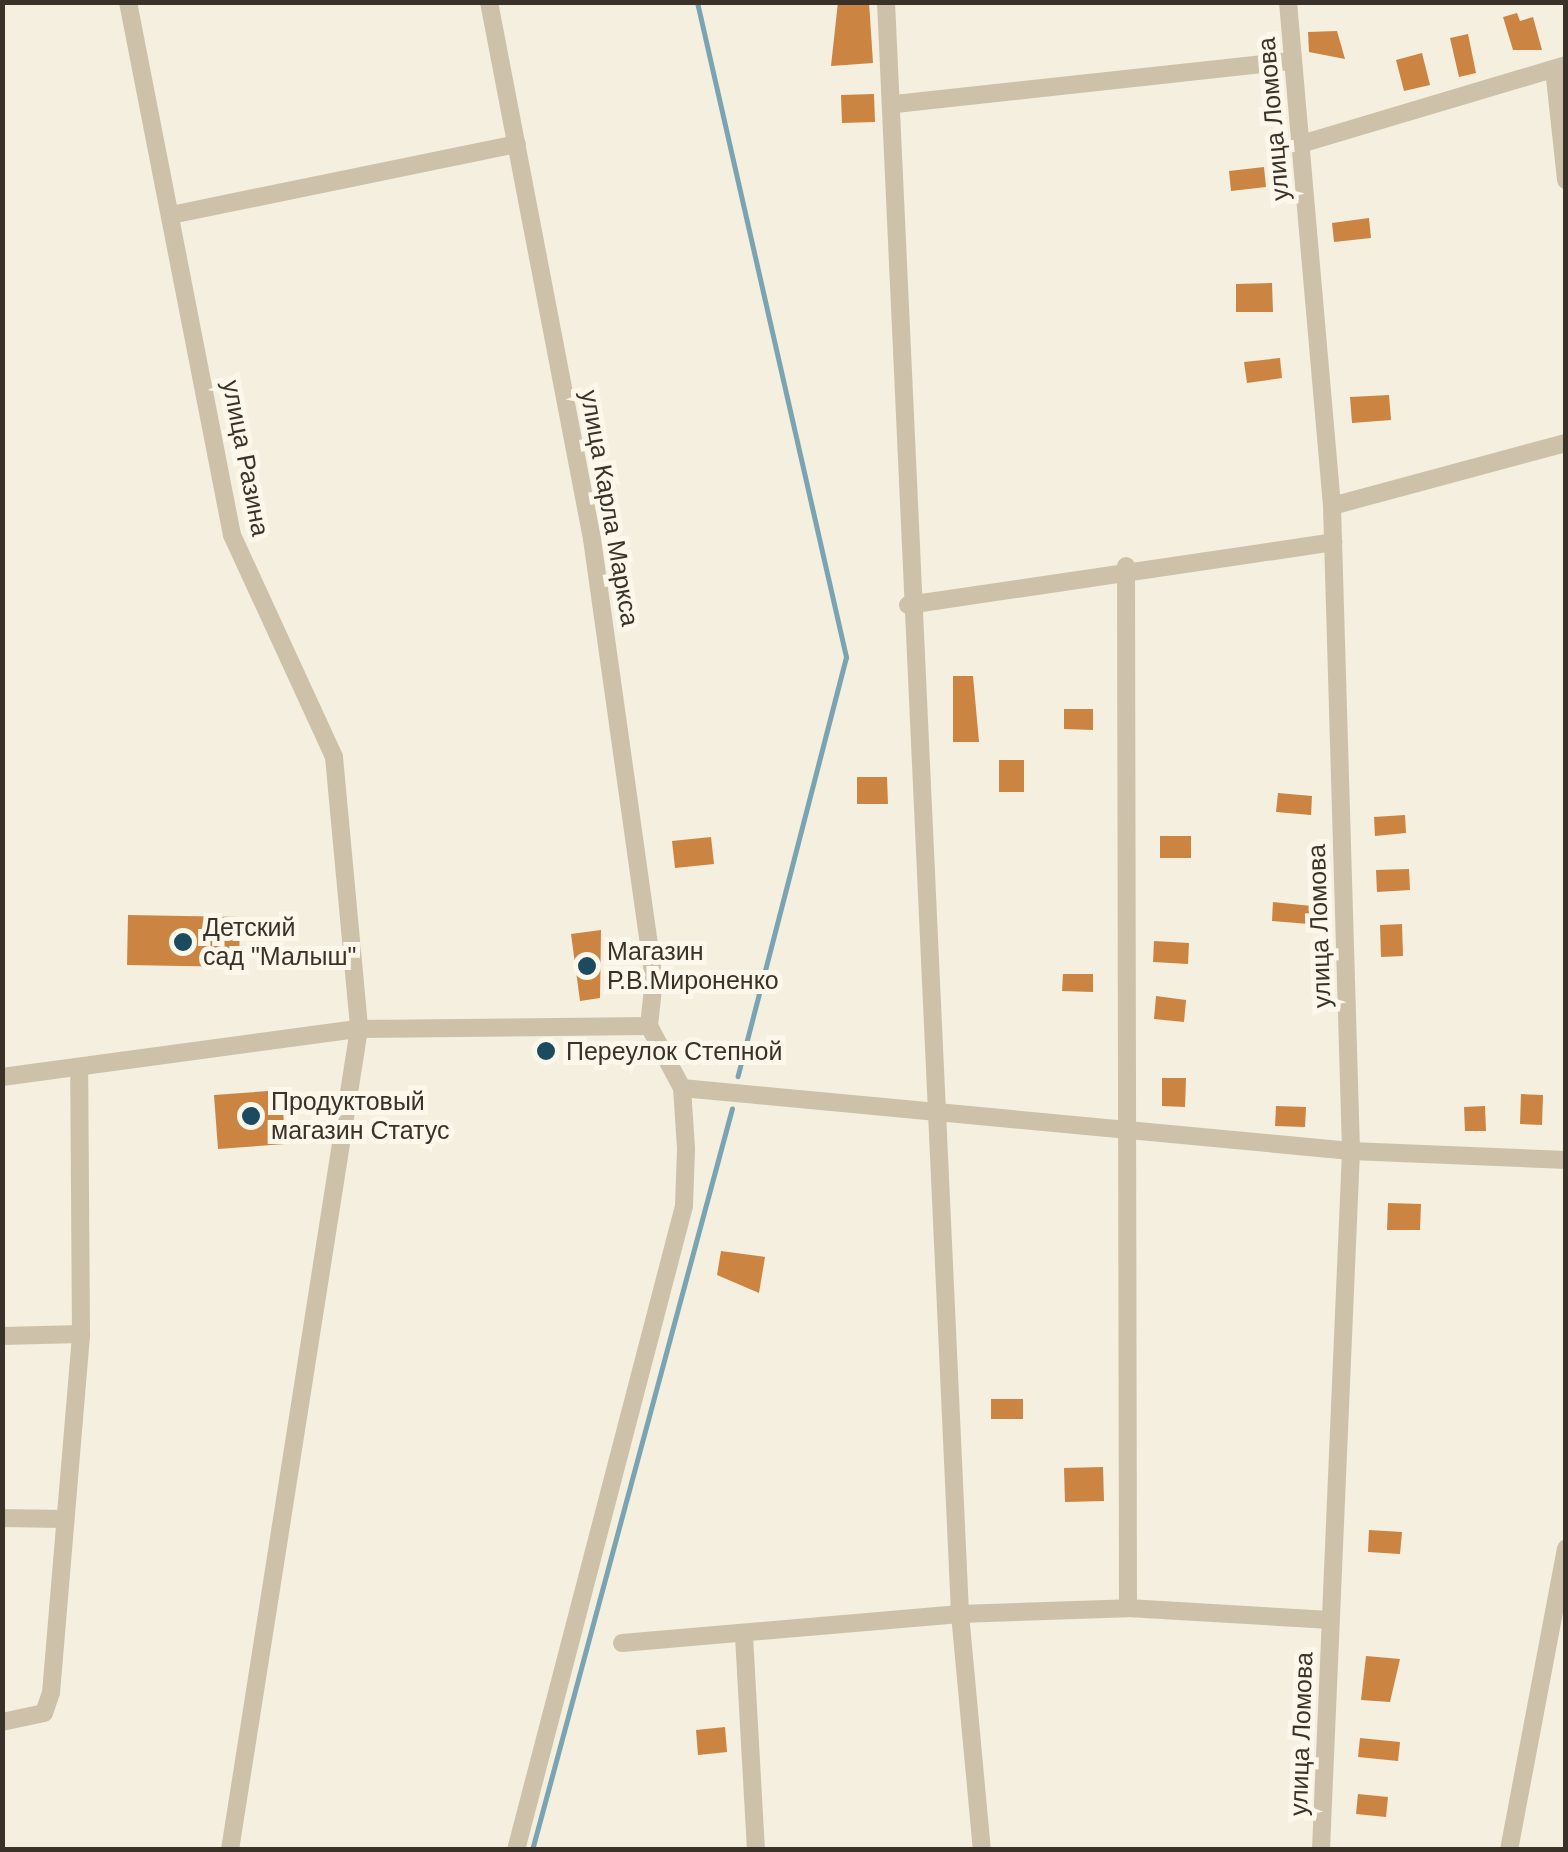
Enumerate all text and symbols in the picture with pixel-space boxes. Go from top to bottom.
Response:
street label: улица Ломова [1251,36,1295,202]
street label: улица Разина [216,377,276,539]
street label: улица Карла Маркса [574,388,646,628]
street label: улица Ломова [1301,844,1337,1008]
place label: Детский сад "Малыш" [203,913,356,972]
marker: Детский сад "Малыш" [172,931,194,953]
place label: Магазин Р.В.Мироненко [607,937,779,996]
marker: Магазин Р.В.Мироненко [576,955,598,977]
place label: Переулок Степной [566,1036,782,1066]
marker: Переулок Степной [535,1040,557,1062]
place label: Продуктовый магазин Статус [271,1087,449,1146]
marker: Продуктовый магазин Статус [240,1105,262,1127]
street label: улица Ломова [1283,1652,1319,1816]

